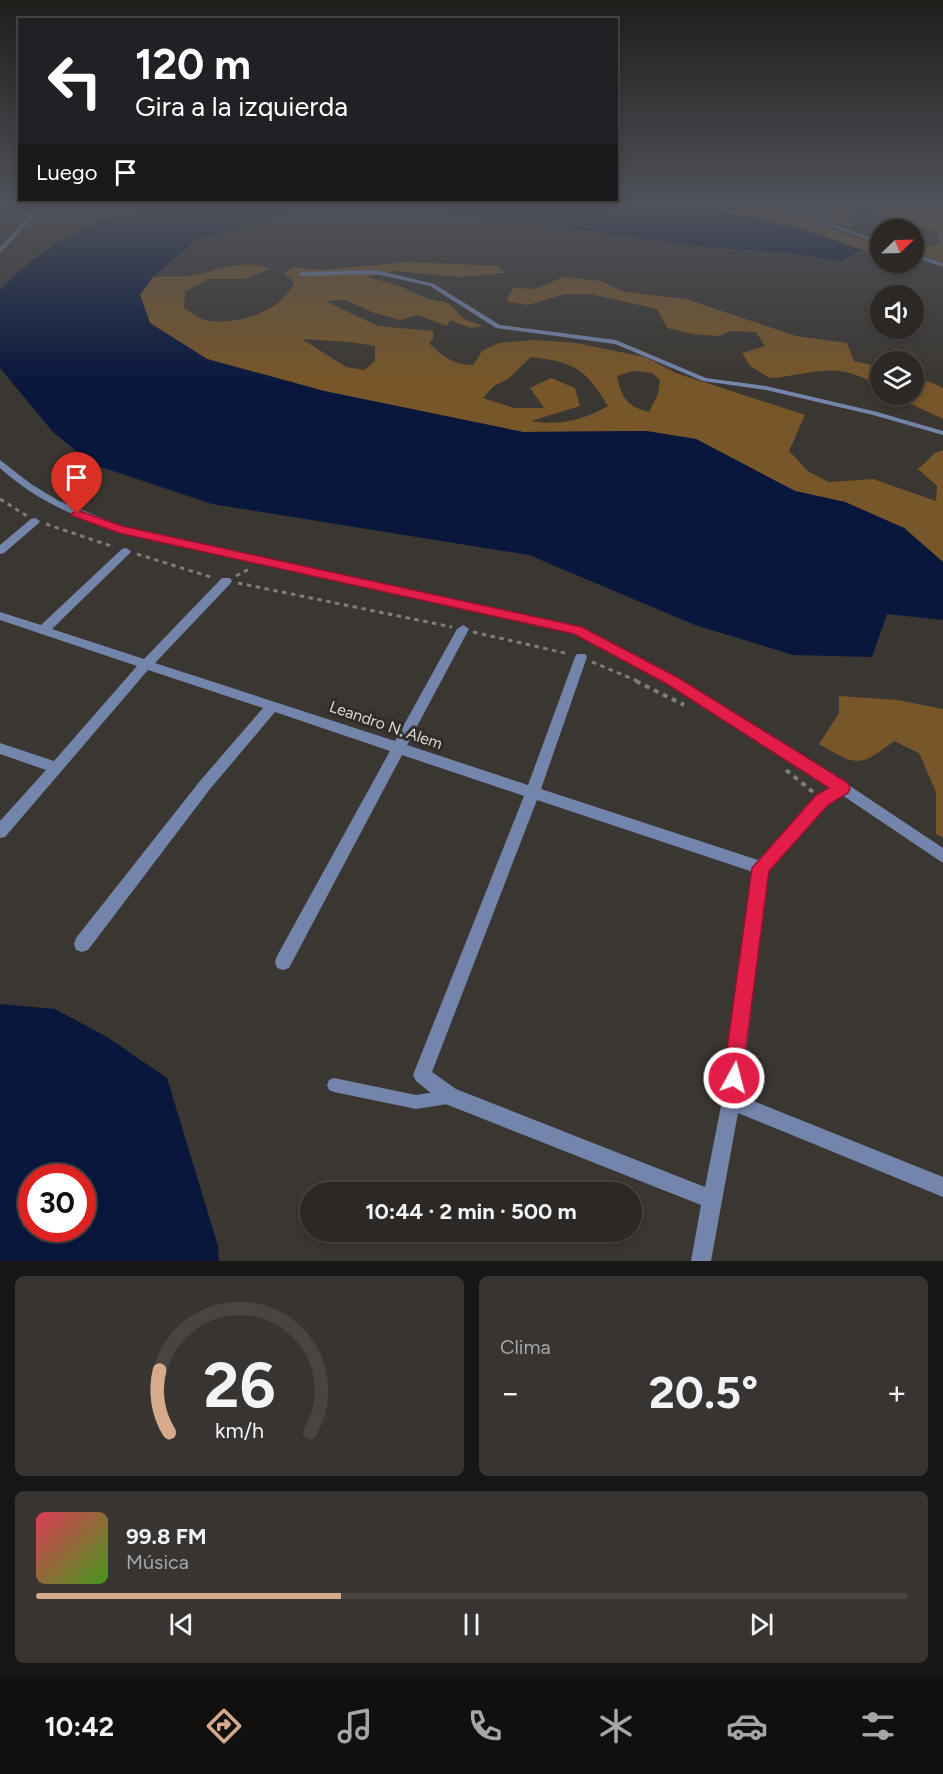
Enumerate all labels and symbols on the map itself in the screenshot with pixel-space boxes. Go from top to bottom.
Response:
north arrow [870,219,924,273]
pin [51,452,102,514]
street label: Leandro N. Alem [327,697,445,753]
position arrow [702,1046,766,1110]
speed limit sign: 30 [18,1164,96,1242]

